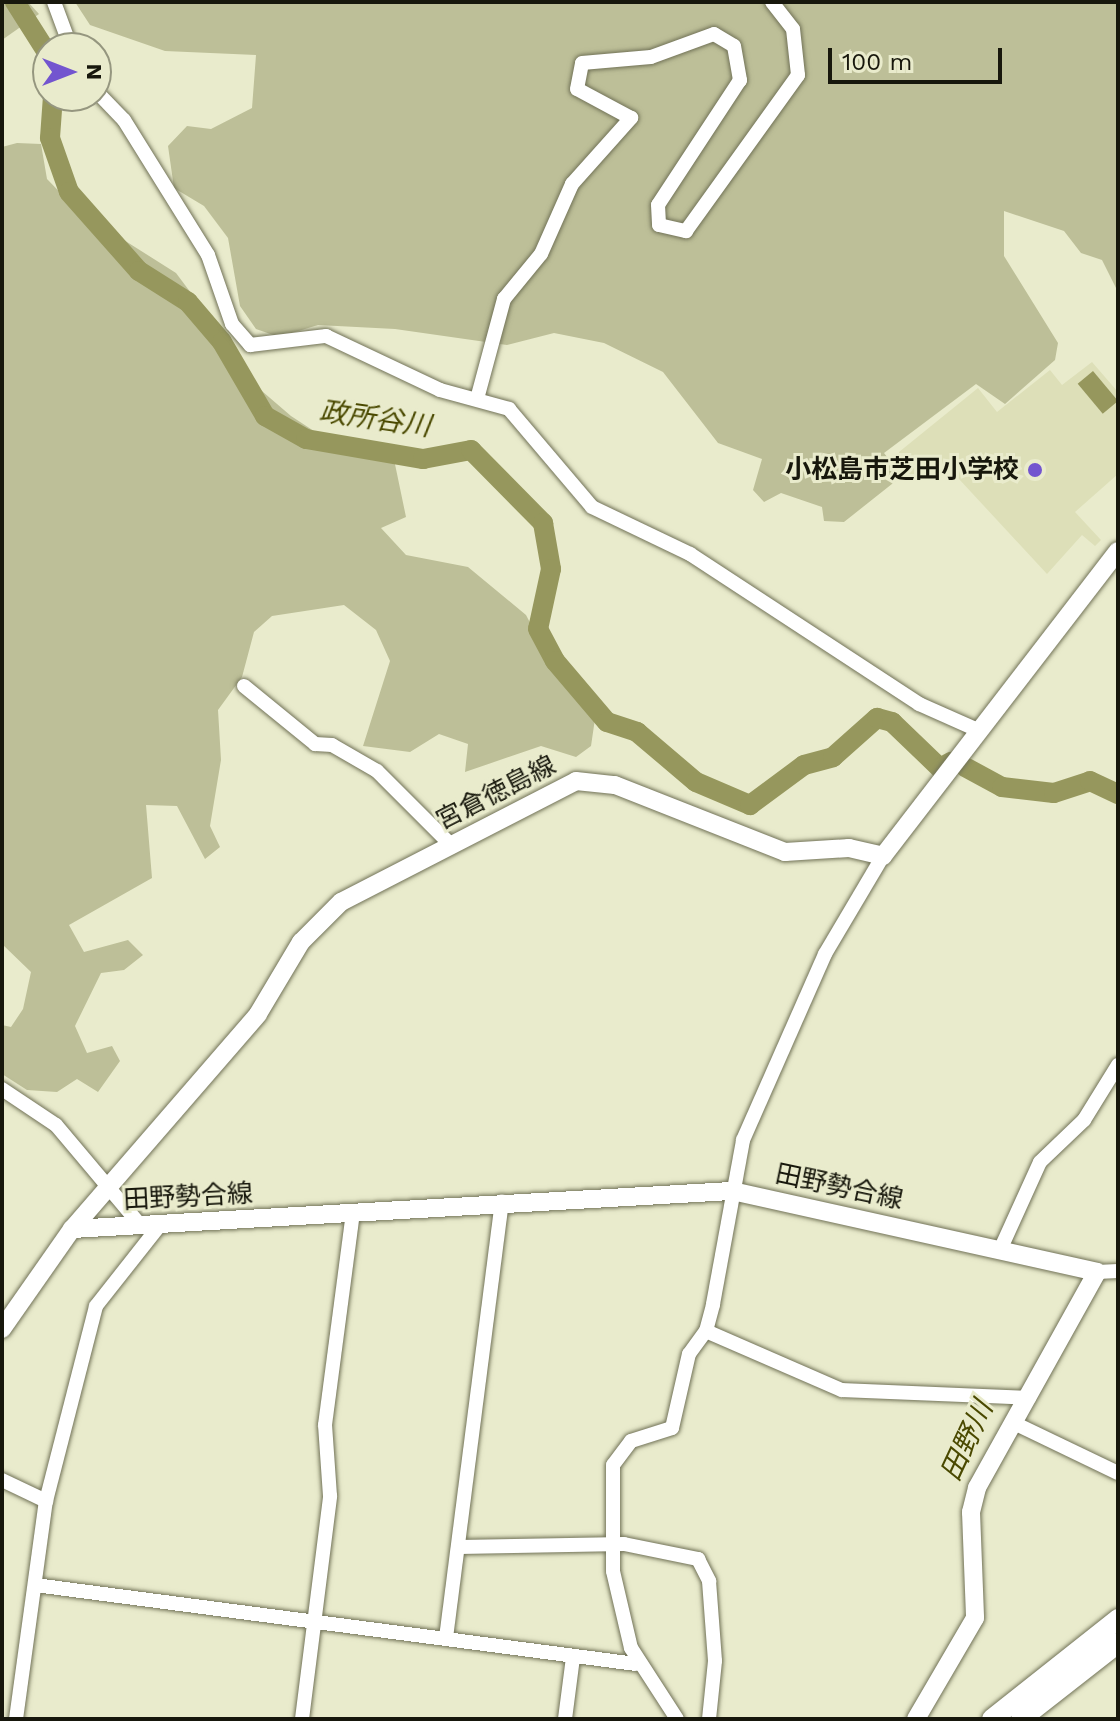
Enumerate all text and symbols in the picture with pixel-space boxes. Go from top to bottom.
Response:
north arrow [32,32,112,112]
scale bar [832,32,1006,82]
text: 100 m [842,48,912,76]
text: N [82,64,107,80]
water label: 政所谷川 [317,395,433,443]
place label: 小松島市芝田小学校 [785,454,1019,486]
marker: 小松島市芝田小学校 [1026,461,1044,479]
street label: 宮倉徳島線 [431,750,561,836]
street label: 田野勢合線 [772,1158,906,1216]
street label: 田野勢合線 [122,1178,254,1216]
water label: 田野川 [934,1396,1000,1486]

